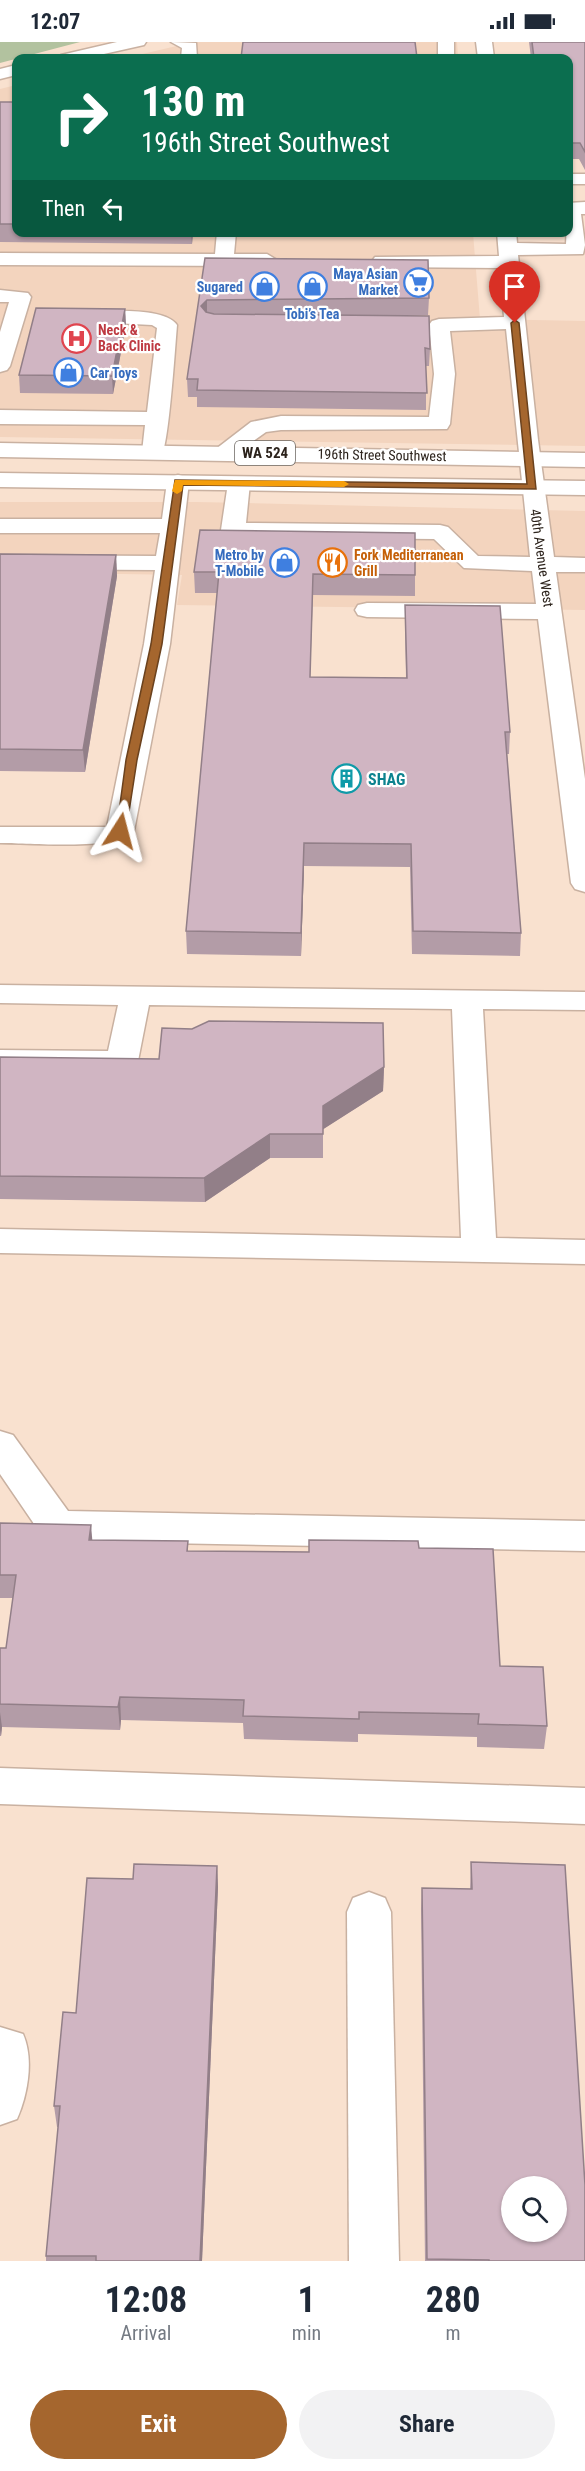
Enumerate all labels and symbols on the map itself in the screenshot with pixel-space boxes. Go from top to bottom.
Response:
pin [489,261,540,323]
place label: Maya Asian Market [333,266,398,298]
supermarket icon: Maya Asian Market [403,266,435,298]
shop icon: Sugared [248,271,280,303]
shop icon: Tobi’s Tea [296,271,328,303]
place label: Sugared [197,279,243,295]
place label: Tobi’s Tea [285,306,340,322]
hospital icon: Neck & Back Clinic [61,322,93,354]
place label: Neck & Back Clinic [98,322,161,354]
shop icon: Car Toys [53,357,85,389]
place label: Car Toys [90,365,138,381]
road number: WA 524 [235,441,295,465]
street label: 196th Street Southwest [317,446,447,464]
street label: 40th Avenue West [527,508,557,608]
place label: Metro by T-Mobile [215,547,265,579]
shop icon: Metro by T-Mobile [269,547,301,579]
restaurant icon: Fork Mediterranean Grill [317,547,349,579]
place label: Fork Mediterranean Grill [354,547,464,579]
building icon: SHAG [331,763,363,795]
place label: SHAG [368,770,405,789]
position arrow [88,799,152,863]

